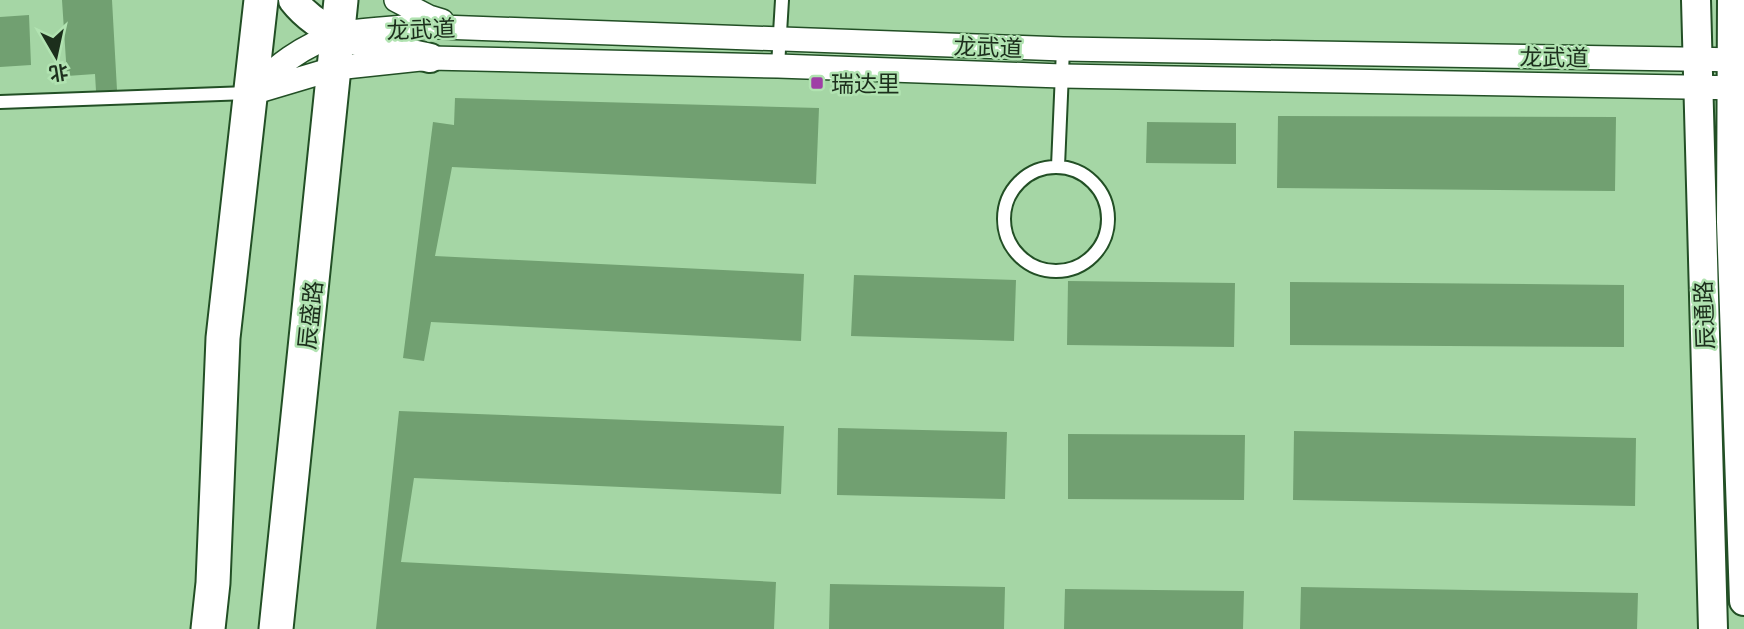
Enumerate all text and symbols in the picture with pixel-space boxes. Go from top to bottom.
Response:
street label: 龙武道 [386,13,456,45]
north arrow [21,21,91,91]
street label: 龙武道 [953,31,1023,63]
street label: 龙武道 [1519,42,1589,72]
text: 北 [47,59,70,86]
place label: 瑞达里 [831,69,900,98]
marker: 瑞达里 [809,75,825,91]
street label: 辰盛路 [292,279,328,351]
street label: 辰通路 [1688,280,1720,350]

